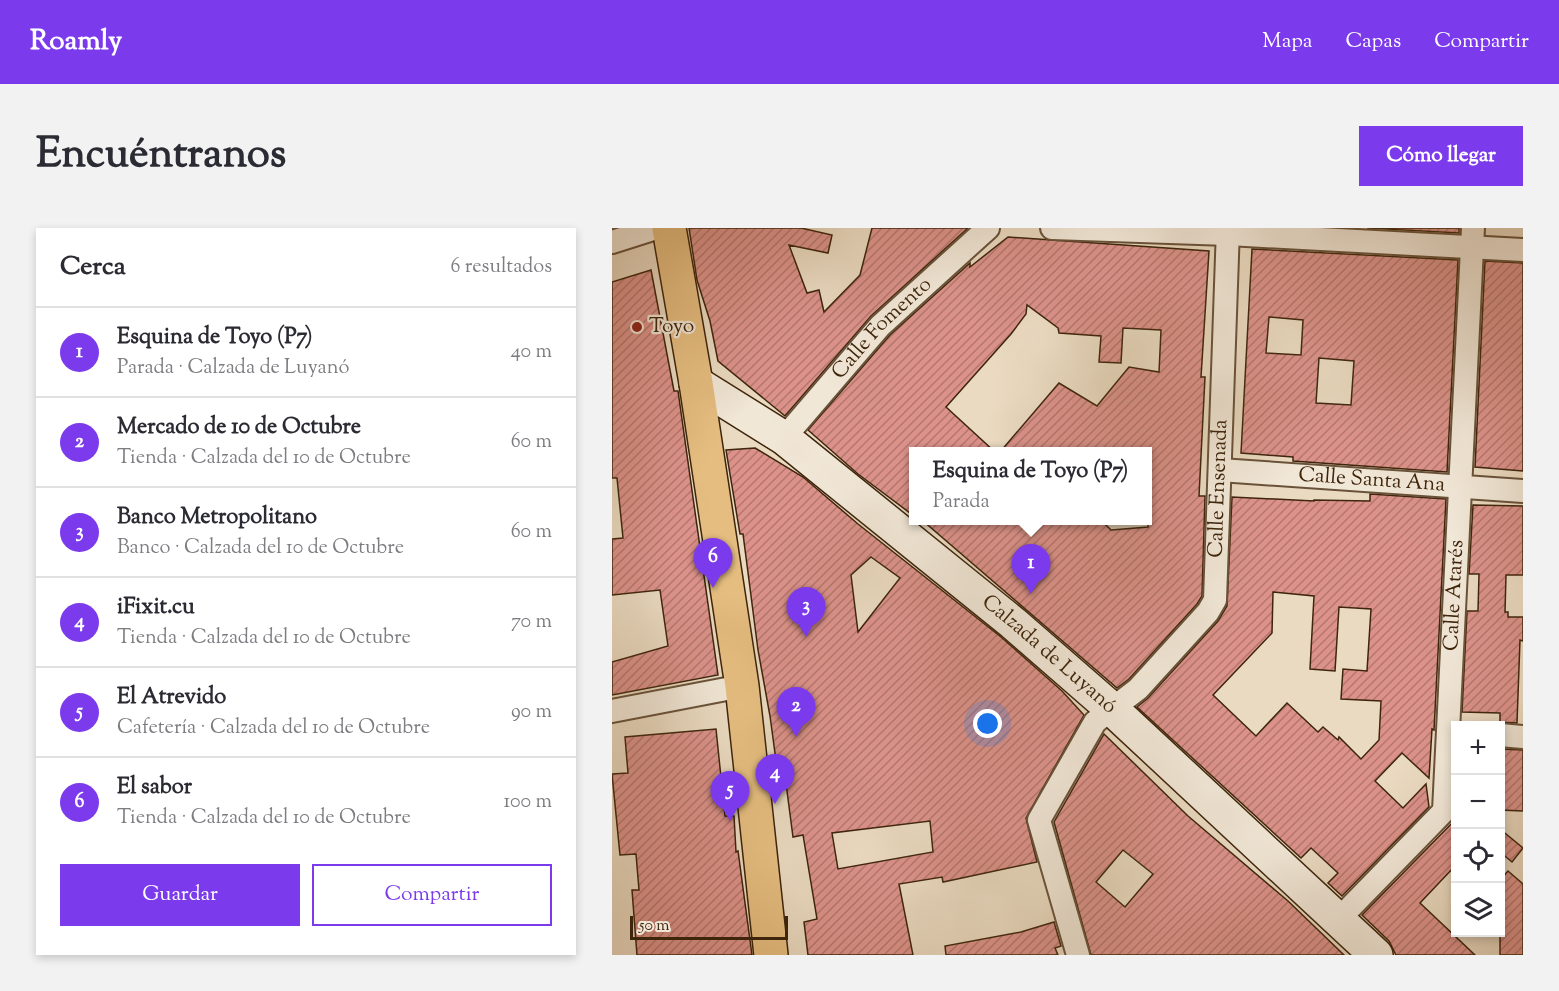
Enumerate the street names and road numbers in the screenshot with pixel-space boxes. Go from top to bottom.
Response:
street label: Calle Fomento [825,271,939,387]
street label: Calle Ensenada [1201,418,1236,558]
street label: Calle Santa Ana [1297,460,1446,501]
street label: Calle Atarés [1437,539,1472,652]
street label: Calzada de Luyanó [975,588,1123,722]

